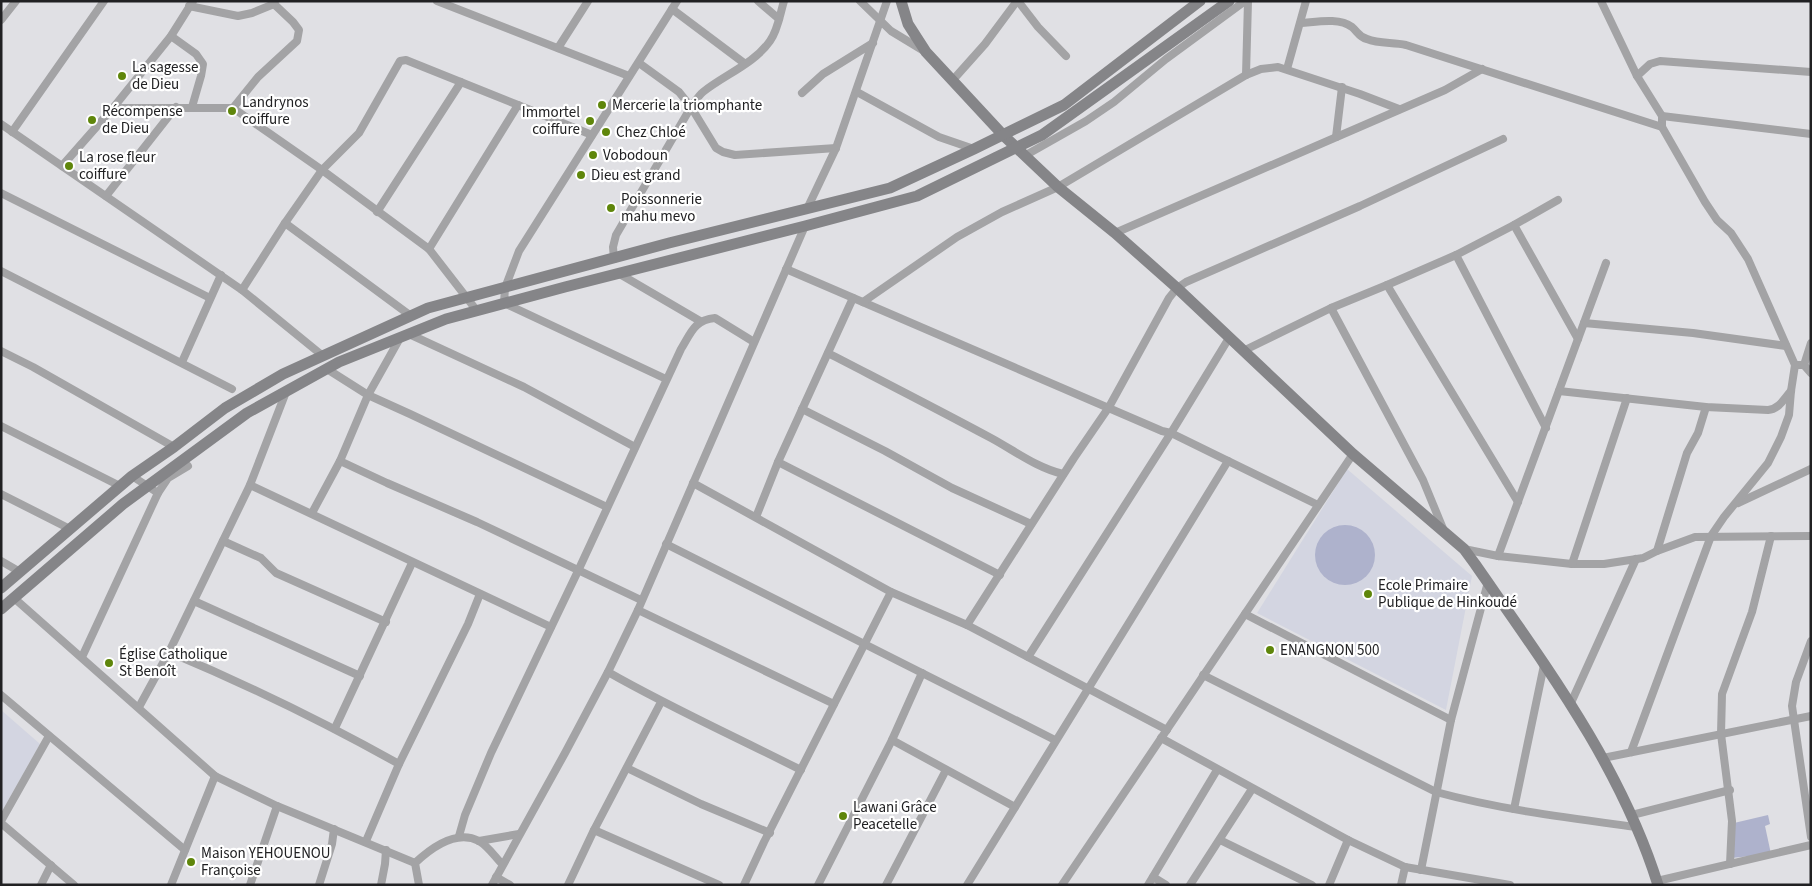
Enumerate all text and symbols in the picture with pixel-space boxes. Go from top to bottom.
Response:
place label: La sagesse de Dieu [132,57,199,95]
marker: La sagesse de Dieu [116,70,128,82]
place label: Landrynos coiffure [242,92,309,130]
place label: Mercerie la triomphante [612,95,762,116]
marker: Mercerie la triomphante [596,99,608,111]
place label: Récompense de Dieu [102,101,183,139]
place label: Immortel coiffure [522,102,580,140]
marker: Landrynos coiffure [226,105,238,117]
marker: Récompense de Dieu [86,114,98,126]
marker: Immortel coiffure [584,115,596,127]
place label: Chez Chloé [616,122,686,143]
marker: Chez Chloé [600,126,612,138]
place label: Vobodoun [603,145,668,166]
place label: La rose fleur coiffure [79,147,157,185]
marker: Vobodoun [587,149,599,161]
marker: La rose fleur coiffure [63,160,75,172]
place label: Dieu est grand [591,165,681,186]
marker: Dieu est grand [575,169,587,181]
place label: Poissonnerie mahu mevo [621,189,702,227]
marker: Poissonnerie mahu mevo [605,202,617,214]
place label: Ecole Primaire Publique de Hinkoudé [1378,575,1517,613]
marker: Ecole Primaire Publique de Hinkoudé [1362,588,1374,600]
place label: ENANGNON 500 [1280,640,1379,661]
place label: Église Catholique St Benoît [119,644,227,682]
marker: ENANGNON 500 [1264,644,1276,656]
marker: Église Catholique St Benoît [103,657,115,669]
place label: Lawani Grâce Peacetelle [853,797,937,835]
marker: Lawani Grâce Peacetelle [837,810,849,822]
place label: Maison YEHOUENOU Françoise [201,843,330,881]
marker: Maison YEHOUENOU Françoise [185,856,197,868]

